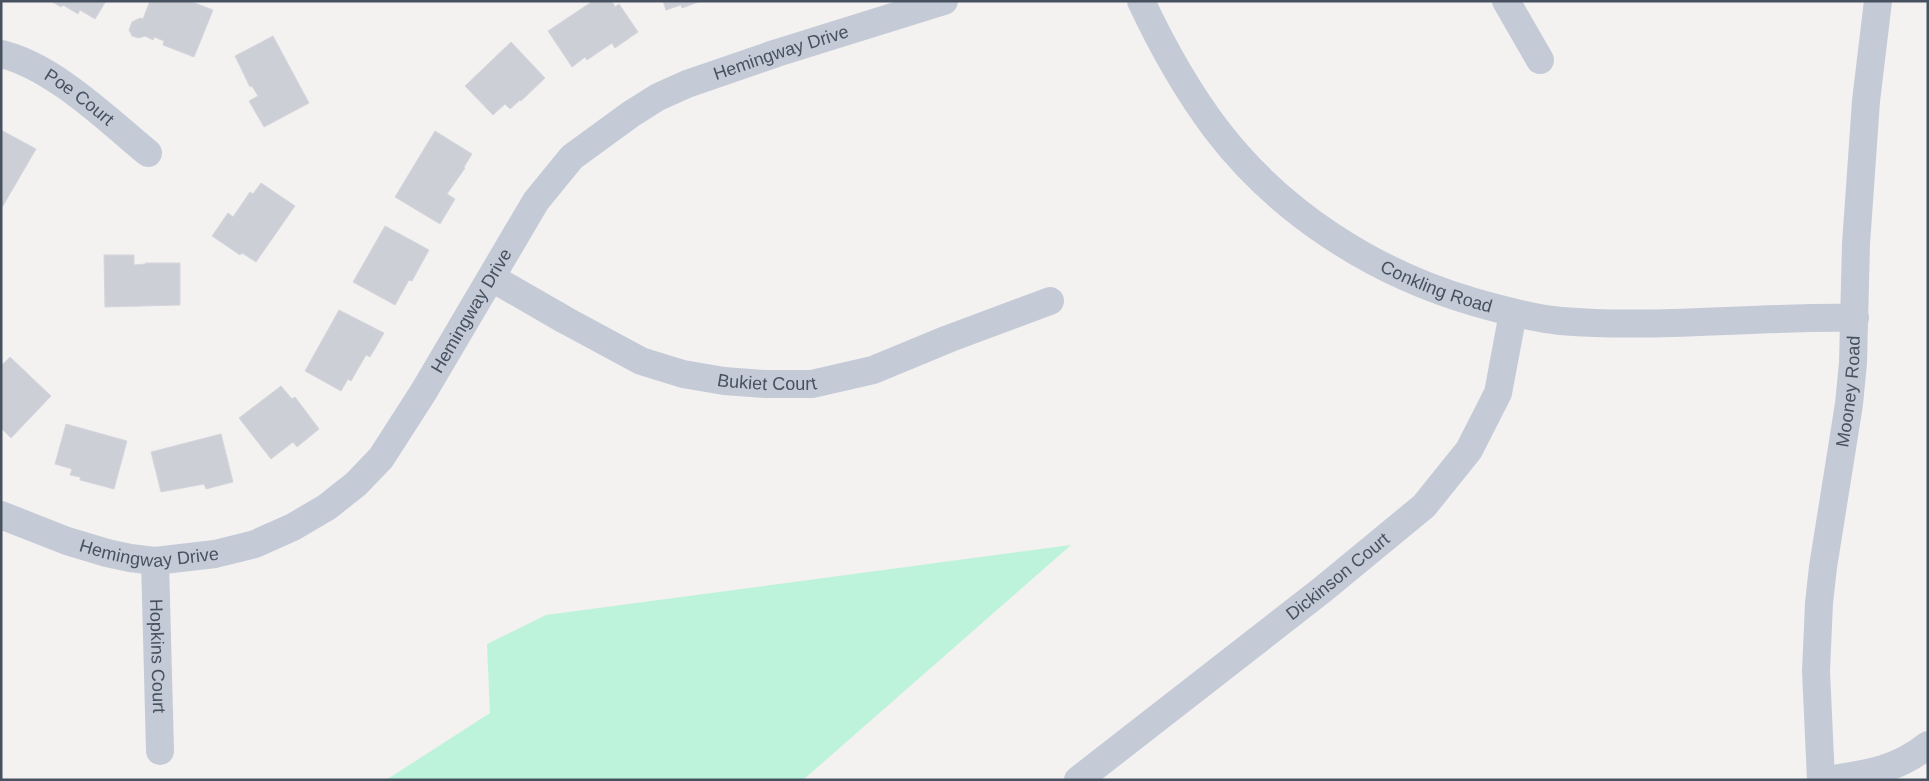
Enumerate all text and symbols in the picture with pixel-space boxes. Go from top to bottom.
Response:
street label: Hemingway Drive [711,21,851,84]
street label: Poe Court [41,65,118,129]
street label: Hemingway Drive [427,245,516,377]
street label: Conkling Road [1377,256,1495,317]
street label: Mooney Road [1832,335,1864,449]
street label: Bukiet Court [716,370,818,394]
street label: Dickinson Court [1282,529,1393,624]
street label: Hemingway Drive [77,535,220,571]
street label: Hopkins Court [146,599,169,713]

